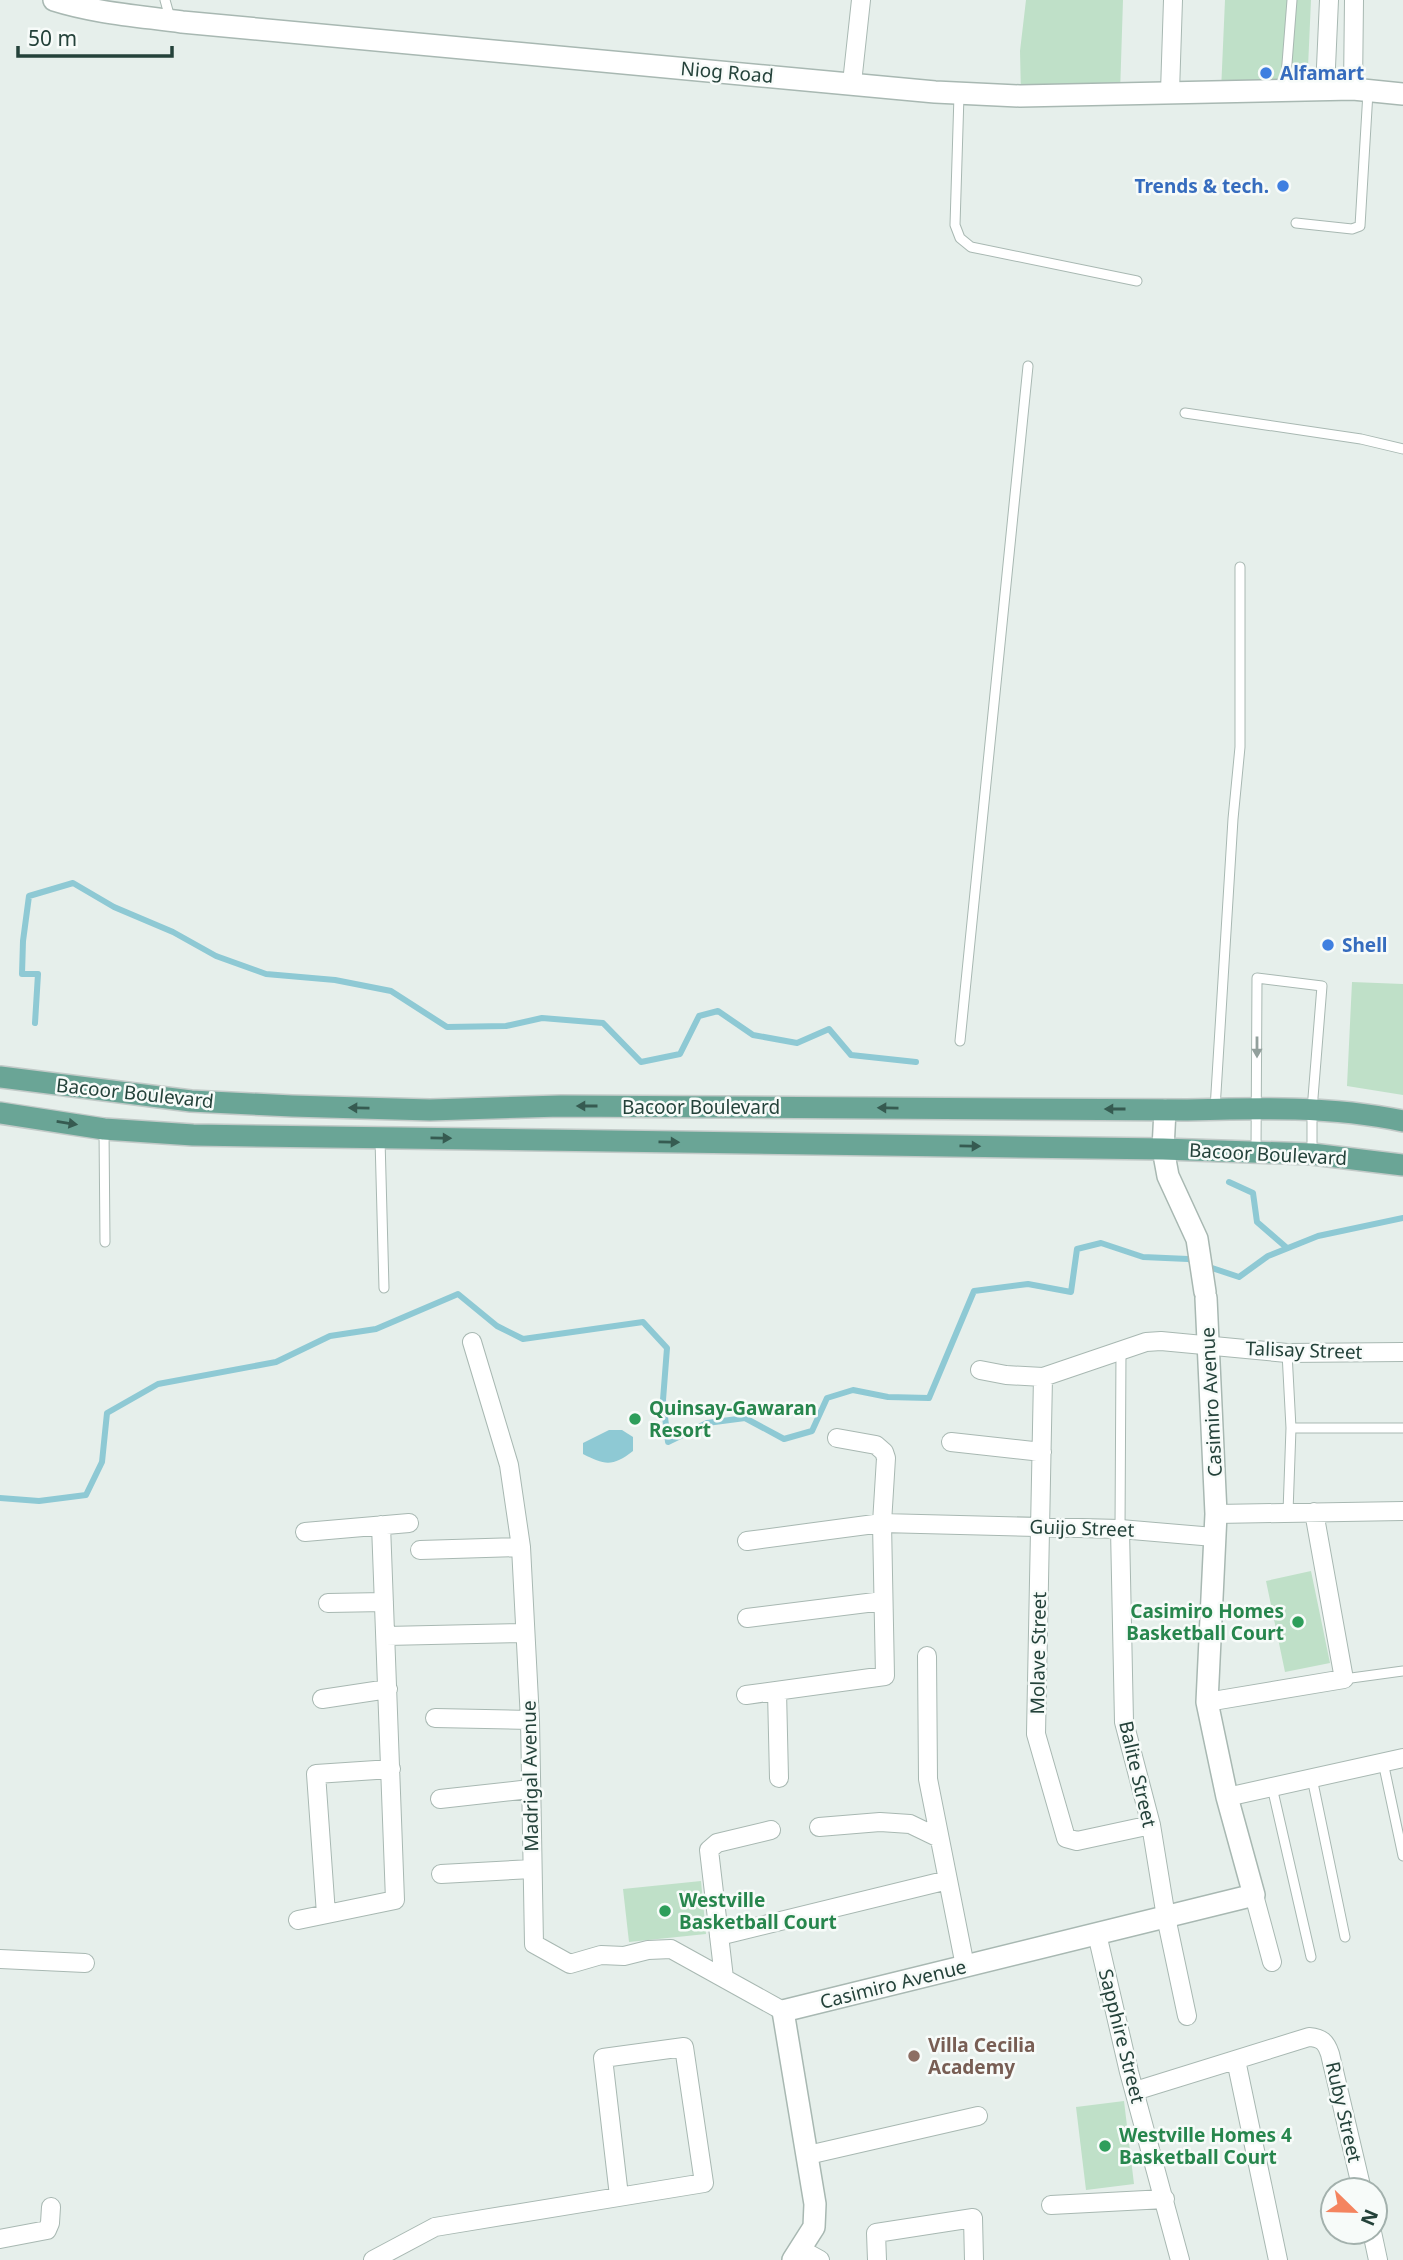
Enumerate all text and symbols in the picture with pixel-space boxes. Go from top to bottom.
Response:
scale bar [18,14,172,58]
text: 50 m [28,24,77,52]
street label: Niog Road [679,55,775,89]
place label: Alfamart [1280,60,1364,86]
marker: Alfamart [1258,65,1274,81]
place label: Trends & tech. [1134,173,1269,199]
marker: Trends & tech. [1275,178,1291,194]
place label: Shell [1342,932,1388,958]
marker: Shell [1320,937,1336,953]
one-way arrow [1251,1036,1263,1058]
street label: Bacoor Boulevard [55,1072,215,1114]
street label: Bacoor Boulevard [622,1094,780,1120]
one-way arrow [575,1100,597,1112]
one-way arrow [348,1102,370,1114]
one-way arrow [876,1103,898,1114]
one-way arrow [1104,1103,1126,1115]
one-way arrow [57,1118,79,1129]
one-way arrow [431,1133,453,1144]
one-way arrow [658,1136,680,1148]
street label: Bacoor Boulevard [1188,1137,1348,1171]
one-way arrow [959,1140,981,1152]
street label: Casimiro Avenue [1194,1326,1228,1478]
street label: Talisay Street [1245,1335,1363,1365]
place label: Quinsay-Gawaran Resort [649,1395,817,1443]
marker: Quinsay-Gawaran Resort [627,1411,643,1427]
street label: Guijo Street [1029,1513,1135,1543]
street label: Molave Street [1024,1591,1052,1715]
place label: Casimiro Homes Basketball Court [1126,1598,1284,1646]
marker: Casimiro Homes Basketball Court [1290,1614,1306,1630]
street label: Madrigal Avenue [516,1700,544,1852]
street label: Balite Street [1113,1718,1163,1830]
place label: Westville Basketball Court [679,1887,837,1935]
marker: Westville Basketball Court [657,1903,673,1919]
street label: Casimiro Avenue [817,1953,969,2015]
street label: Sapphire Street [1093,1966,1151,2106]
place label: Villa Cecilia Academy [928,2032,1035,2080]
marker: Villa Cecilia Academy [906,2048,922,2064]
street label: Ruby Street [1320,2059,1368,2165]
place label: Westville Homes 4 Basketball Court [1119,2122,1292,2170]
marker: Westville Homes 4 Basketball Court [1097,2138,1113,2154]
north arrow [1319,2176,1389,2246]
text: N [1355,2205,1385,2230]

